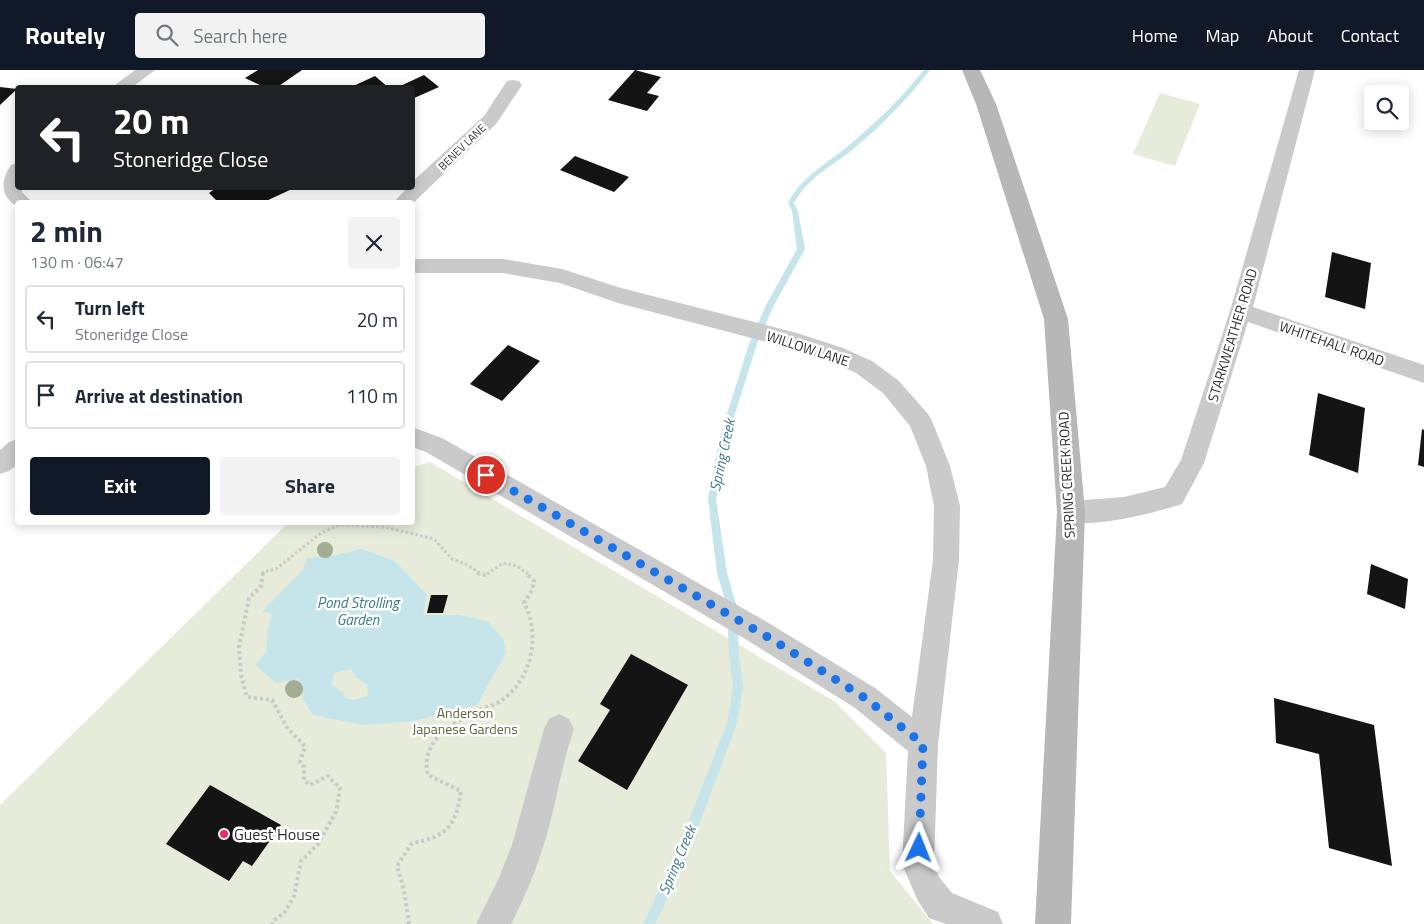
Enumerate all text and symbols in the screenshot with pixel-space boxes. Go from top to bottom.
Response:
search box [135,13,485,58]
text: Routely [25,17,105,53]
icon: search [153,21,181,49]
text: Search here [193,21,287,50]
text: Home [1132,22,1178,49]
text: Map [1206,22,1239,49]
text: About [1267,22,1313,49]
text: Contact [1341,22,1399,49]
map controls [1364,85,1409,130]
button: search [1364,85,1409,130]
text: 20 m [113,94,189,148]
icon: left [30,105,95,170]
street label: BENEV LANE [435,120,489,174]
text: Stoneridge Close [113,142,268,176]
text: 2 min [30,208,103,254]
button: close [348,217,400,269]
text: 130 m · 06:47 [30,250,124,274]
street label: STARKWEATHER ROAD [1202,266,1262,404]
text: Turn left [75,293,145,322]
icon: left [32,305,60,333]
text: 20 m [357,305,398,334]
street label: WHITEHALL ROAD [1277,315,1387,371]
text: Stoneridge Close [75,322,188,346]
street label: WILLOW LANE [764,325,852,371]
icon: arrive [32,381,60,409]
text: Arrive at destination [75,381,243,410]
text: 110 m [346,381,398,410]
street label: SPRING CREEK ROAD [1052,411,1080,539]
water label: Spring Creek [703,415,741,493]
pin [465,454,507,496]
button: Exit [30,457,210,515]
button: Share [220,457,400,515]
icon: arrive [472,461,500,489]
water label: Pond Strolling Garden [317,591,401,631]
park label: Anderson Japanese Gardens [412,702,518,739]
water label: Spring Creek [652,820,703,898]
position arrow [892,821,944,873]
place label: Guest House [234,822,320,846]
marker: Guest House [218,828,230,840]

